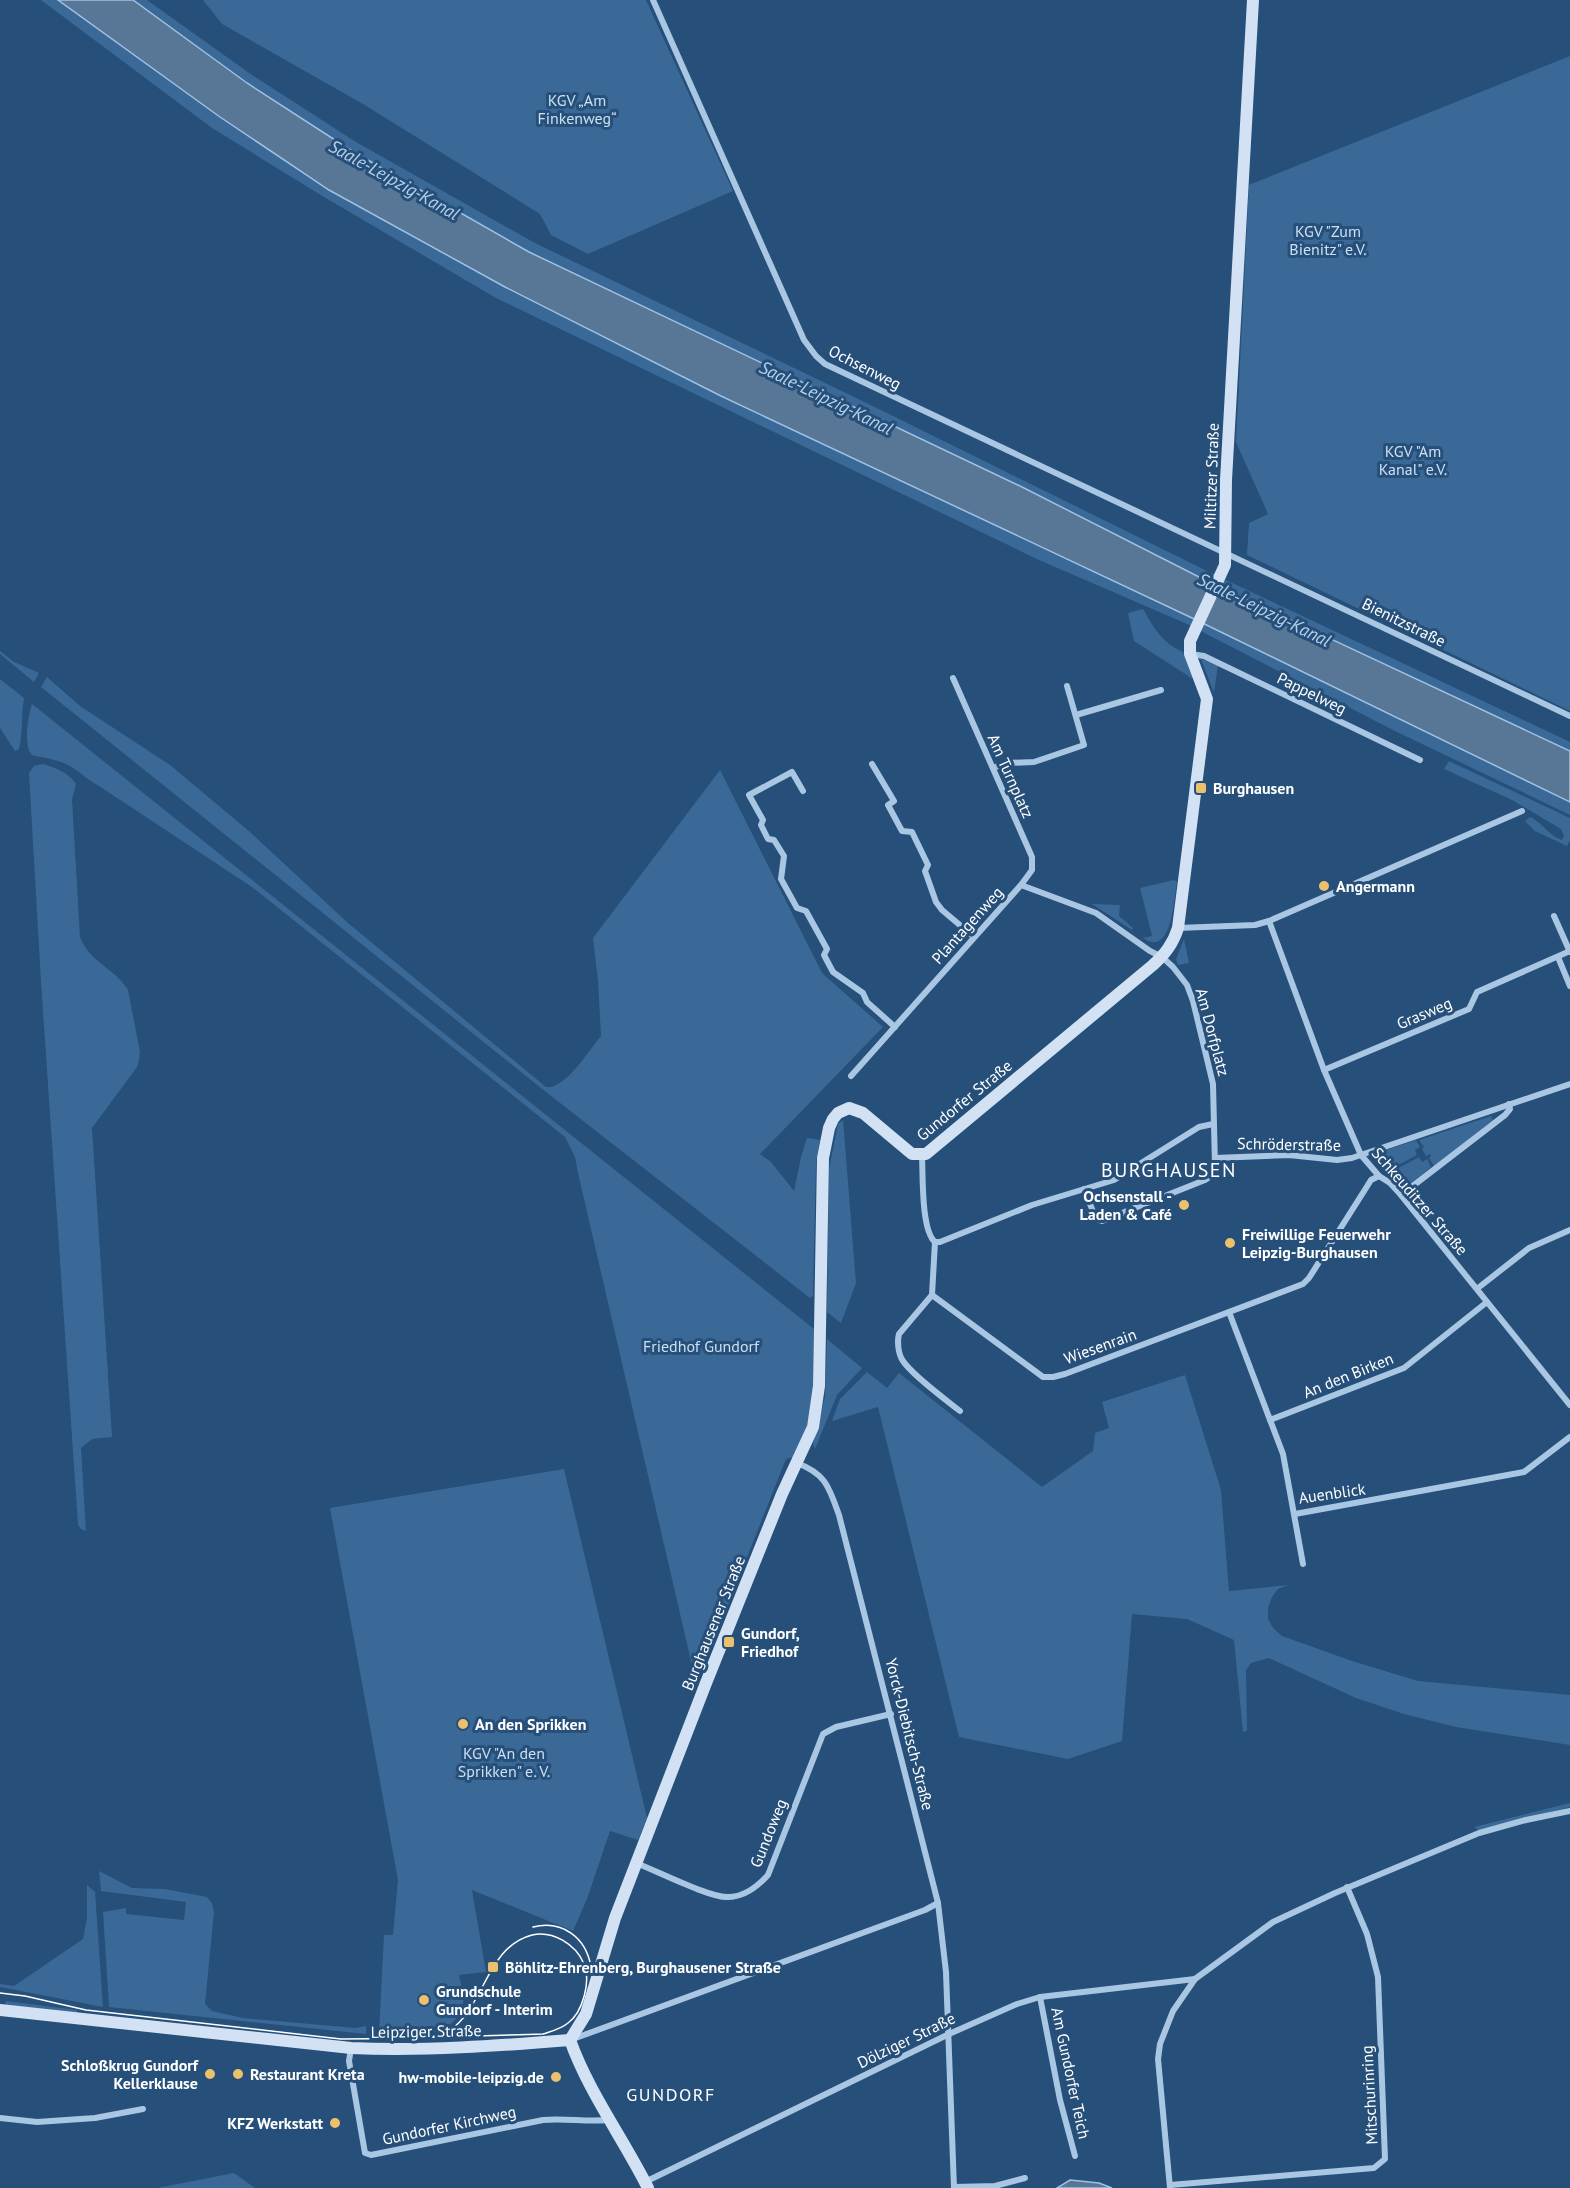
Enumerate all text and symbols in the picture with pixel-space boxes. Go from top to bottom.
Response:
park label: KGV „Am Finkenweg“ [537,90,617,128]
water label: Saale-Leipzig-Kanal [325,134,464,225]
park label: KGV "Zum Bienitz" e.V. [1289,221,1367,259]
street label: Ochsenweg [825,340,905,394]
water label: Saale-Leipzig-Kanal [756,355,897,440]
street label: Miltitzer Straße [1199,422,1223,530]
park label: KGV "Am Kanal" e.V. [1379,441,1447,479]
water label: Saale-Leipzig-Kanal [1194,567,1335,652]
street label: Bienitzstraße [1359,593,1449,651]
street label: Pappelweg [1274,668,1350,718]
street label: Am Turnplatz [984,731,1038,821]
place label: Burghausen [1213,778,1294,798]
marker: Burghausen [1194,781,1208,795]
place label: Angermann [1336,876,1415,896]
marker: Angermann [1317,879,1331,893]
street label: Plantagenweg [927,882,1007,968]
street label: Am Dorfplatz [1192,986,1234,1078]
street label: Grasweg [1393,992,1455,1034]
street label: Gundorfer Straße [912,1055,1016,1145]
street label: Schröderstraße [1237,1133,1341,1155]
street label: Schkeuditzer Straße [1368,1143,1472,1259]
district label: BURGHAUSEN [1101,1157,1237,1183]
place label: Ochsenstall - Laden & Café [1080,1186,1172,1224]
marker: Ochsenstall - Laden & Café [1177,1198,1191,1212]
place label: Freiwillige Feuerwehr Leipzig-Burghausen [1242,1224,1391,1262]
marker: Freiwillige Feuerwehr Leipzig-Burghausen [1223,1236,1237,1250]
street label: Wiesenrain [1061,1324,1139,1368]
park label: Friedhof Gundorf [643,1336,760,1356]
street label: An den Birken [1300,1348,1396,1402]
street label: Auenblick [1297,1478,1367,1508]
street label: Burghausener Straße [677,1553,749,1693]
place label: Gundorf, Friedhof [741,1623,800,1661]
marker: Gundorf, Friedhof [722,1635,736,1649]
street label: Yorck-Diebitsch-Straße [881,1656,939,1812]
place label: An den Sprikken [475,1714,586,1734]
marker: An den Sprikken [456,1717,470,1731]
park label: KGV "An den Sprikken" e. V. [458,1743,550,1781]
street label: Gundoweg [745,1796,791,1870]
place label: Böhlitz-Ehrenberg, Burghausener Straße [505,1957,781,1977]
marker: Böhlitz-Ehrenberg, Burghausener Straße [486,1960,500,1974]
place label: Grundschule Gundorf - Interim [436,1981,553,2019]
marker: Grundschule Gundorf - Interim [417,1993,431,2007]
street label: Am Gundorfer Teich [1047,2005,1095,2141]
street label: Dölziger Straße [854,2008,958,2072]
street label: Leipziger Straße [370,2020,482,2042]
street label: Mitschurinring [1356,2045,1382,2145]
place label: Schloßkrug Gundorf Kellerklause [61,2055,199,2093]
place label: Restaurant Kreta [250,2064,365,2084]
marker: Schloßkrug Gundorf Kellerklause [203,2067,217,2081]
marker: Restaurant Kreta [231,2067,245,2081]
place label: hw-mobile-leipzig.de [398,2067,544,2087]
marker: hw-mobile-leipzig.de [549,2070,563,2084]
district label: GUNDORF [626,2083,716,2106]
street label: Gundorfer Kirchweg [380,2101,518,2149]
place label: KFZ Werkstatt [227,2113,323,2133]
marker: KFZ Werkstatt [328,2116,342,2130]

